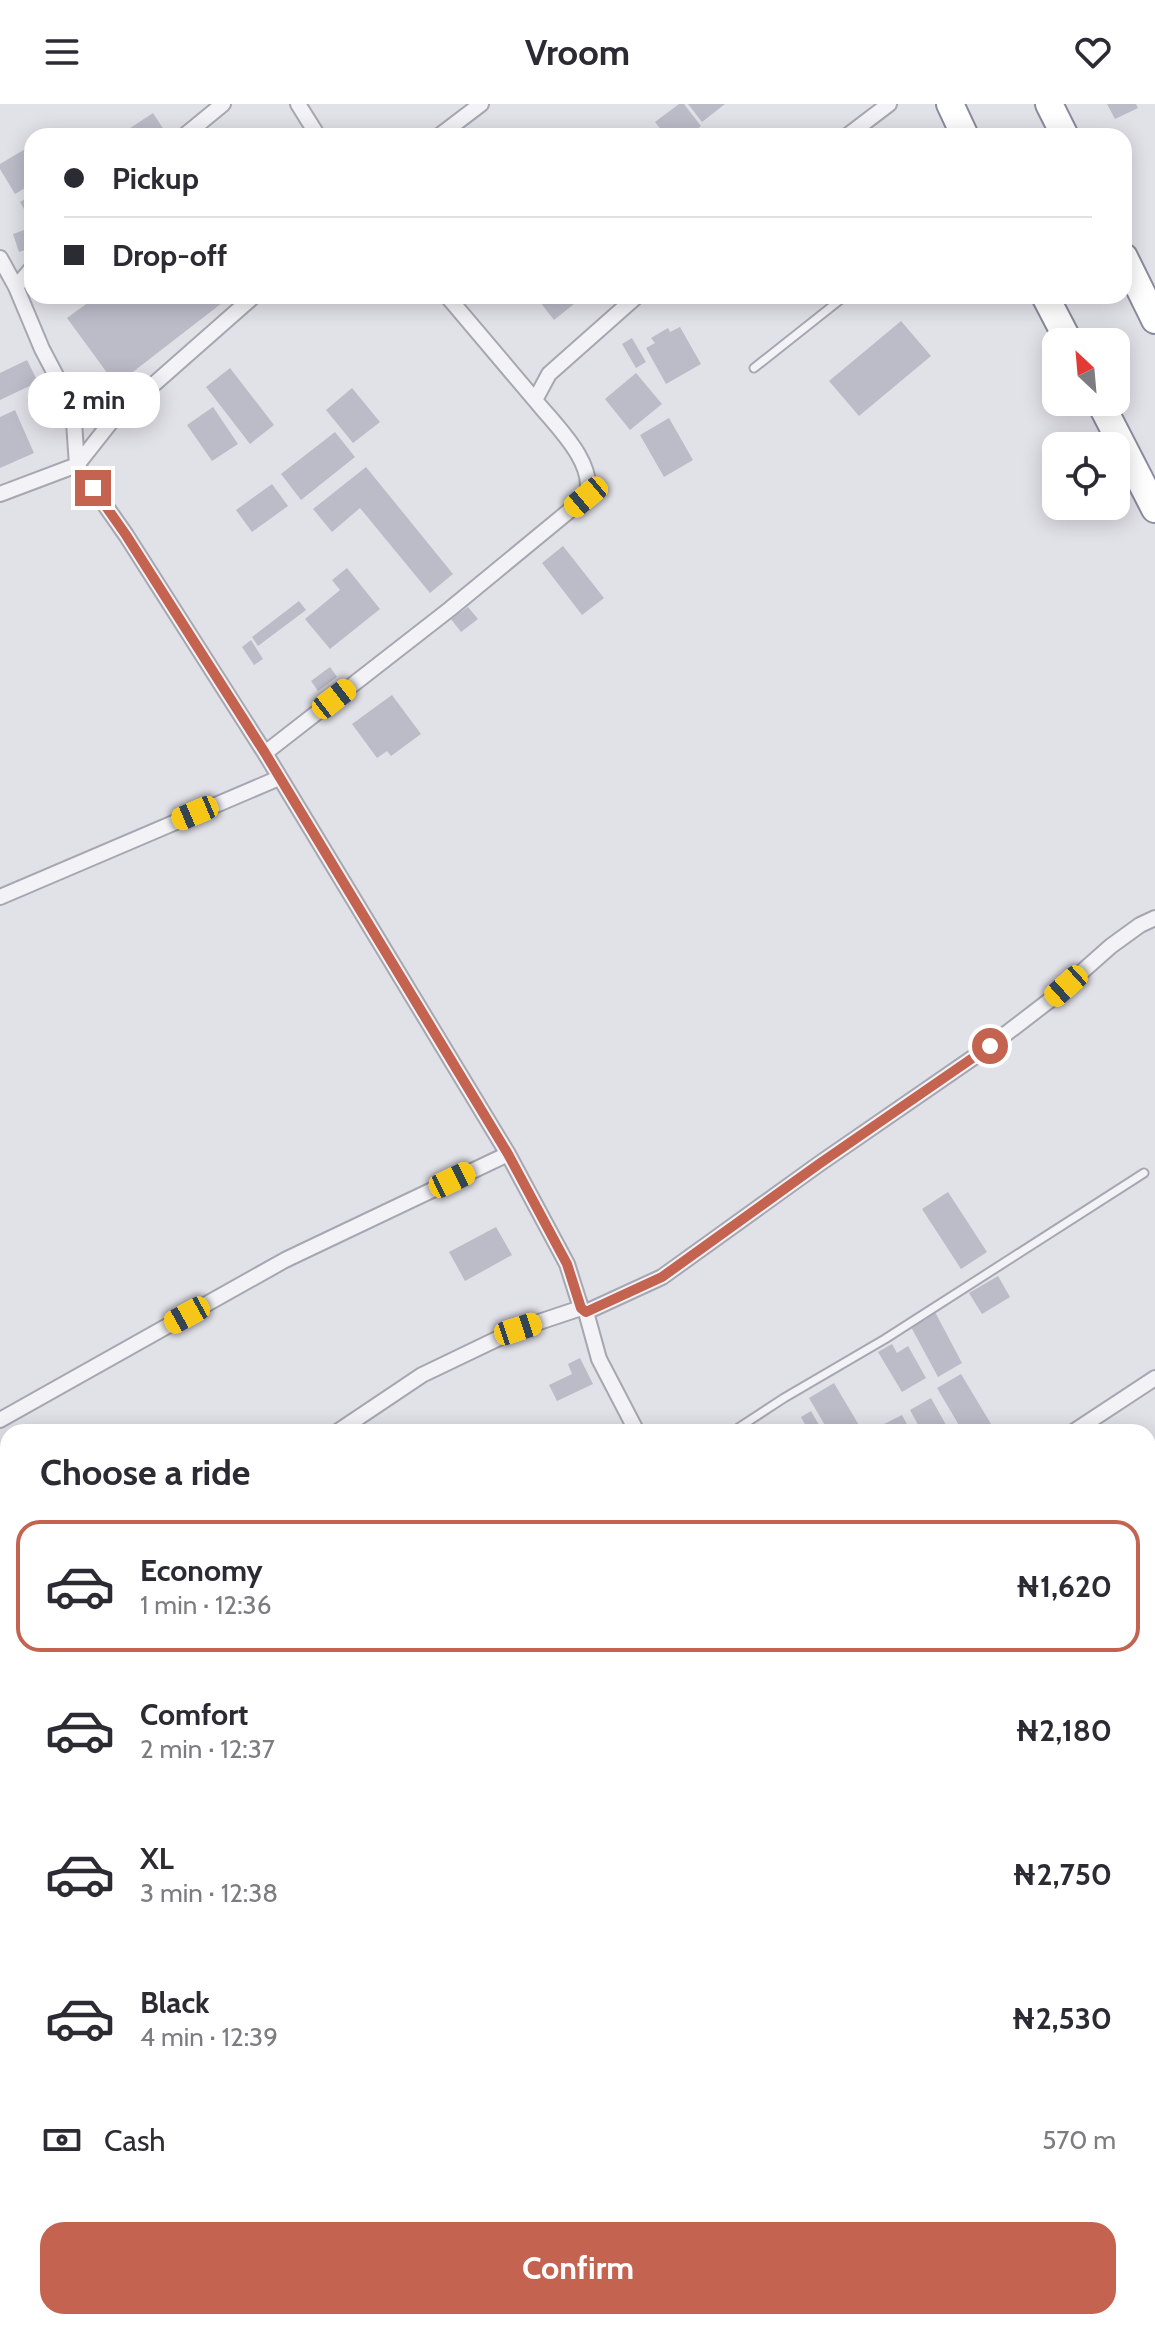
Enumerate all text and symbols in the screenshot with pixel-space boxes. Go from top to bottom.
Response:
icon: menu [40,30,84,74]
text: Vroom [525,30,630,74]
icon: heart [1071,30,1115,74]
text: Pickup [112,160,199,197]
text: Drop-off [112,237,227,274]
north arrow [1042,328,1130,416]
map controls [1042,328,1130,520]
callout: 2 min [27,372,159,428]
text: 2 min [63,384,125,416]
button: locate [1042,432,1130,520]
route end [75,470,111,506]
car [560,472,612,522]
car [308,675,360,723]
car [168,793,222,833]
car [1040,961,1092,1011]
route start [972,1028,1008,1064]
car [425,1159,479,1201]
car [160,1293,214,1337]
car [491,1310,545,1348]
text: Choose a ride [40,1450,250,1494]
icon: car [44,1550,116,1622]
text: Economy [140,1552,263,1589]
text: ₦1,620 [1016,1568,1112,1605]
text: 1 min · 12:36 [140,1589,271,1621]
icon: car [44,1694,116,1766]
text: Comfort [140,1696,248,1733]
text: ₦2,180 [1015,1712,1112,1749]
text: 2 min · 12:37 [140,1733,275,1765]
icon: car [44,1838,116,1910]
text: XL [140,1840,174,1877]
text: ₦2,750 [1012,1856,1112,1893]
text: 3 min · 12:38 [140,1877,278,1909]
icon: car [44,1982,116,2054]
text: Black [140,1984,210,2021]
text: ₦2,530 [1011,2000,1112,2037]
text: 4 min · 12:39 [140,2021,278,2053]
icon: cash [40,2118,84,2162]
text: Cash [104,2122,166,2159]
text: 570 m [1042,2124,1116,2156]
button: Confirm [40,2222,1116,2314]

